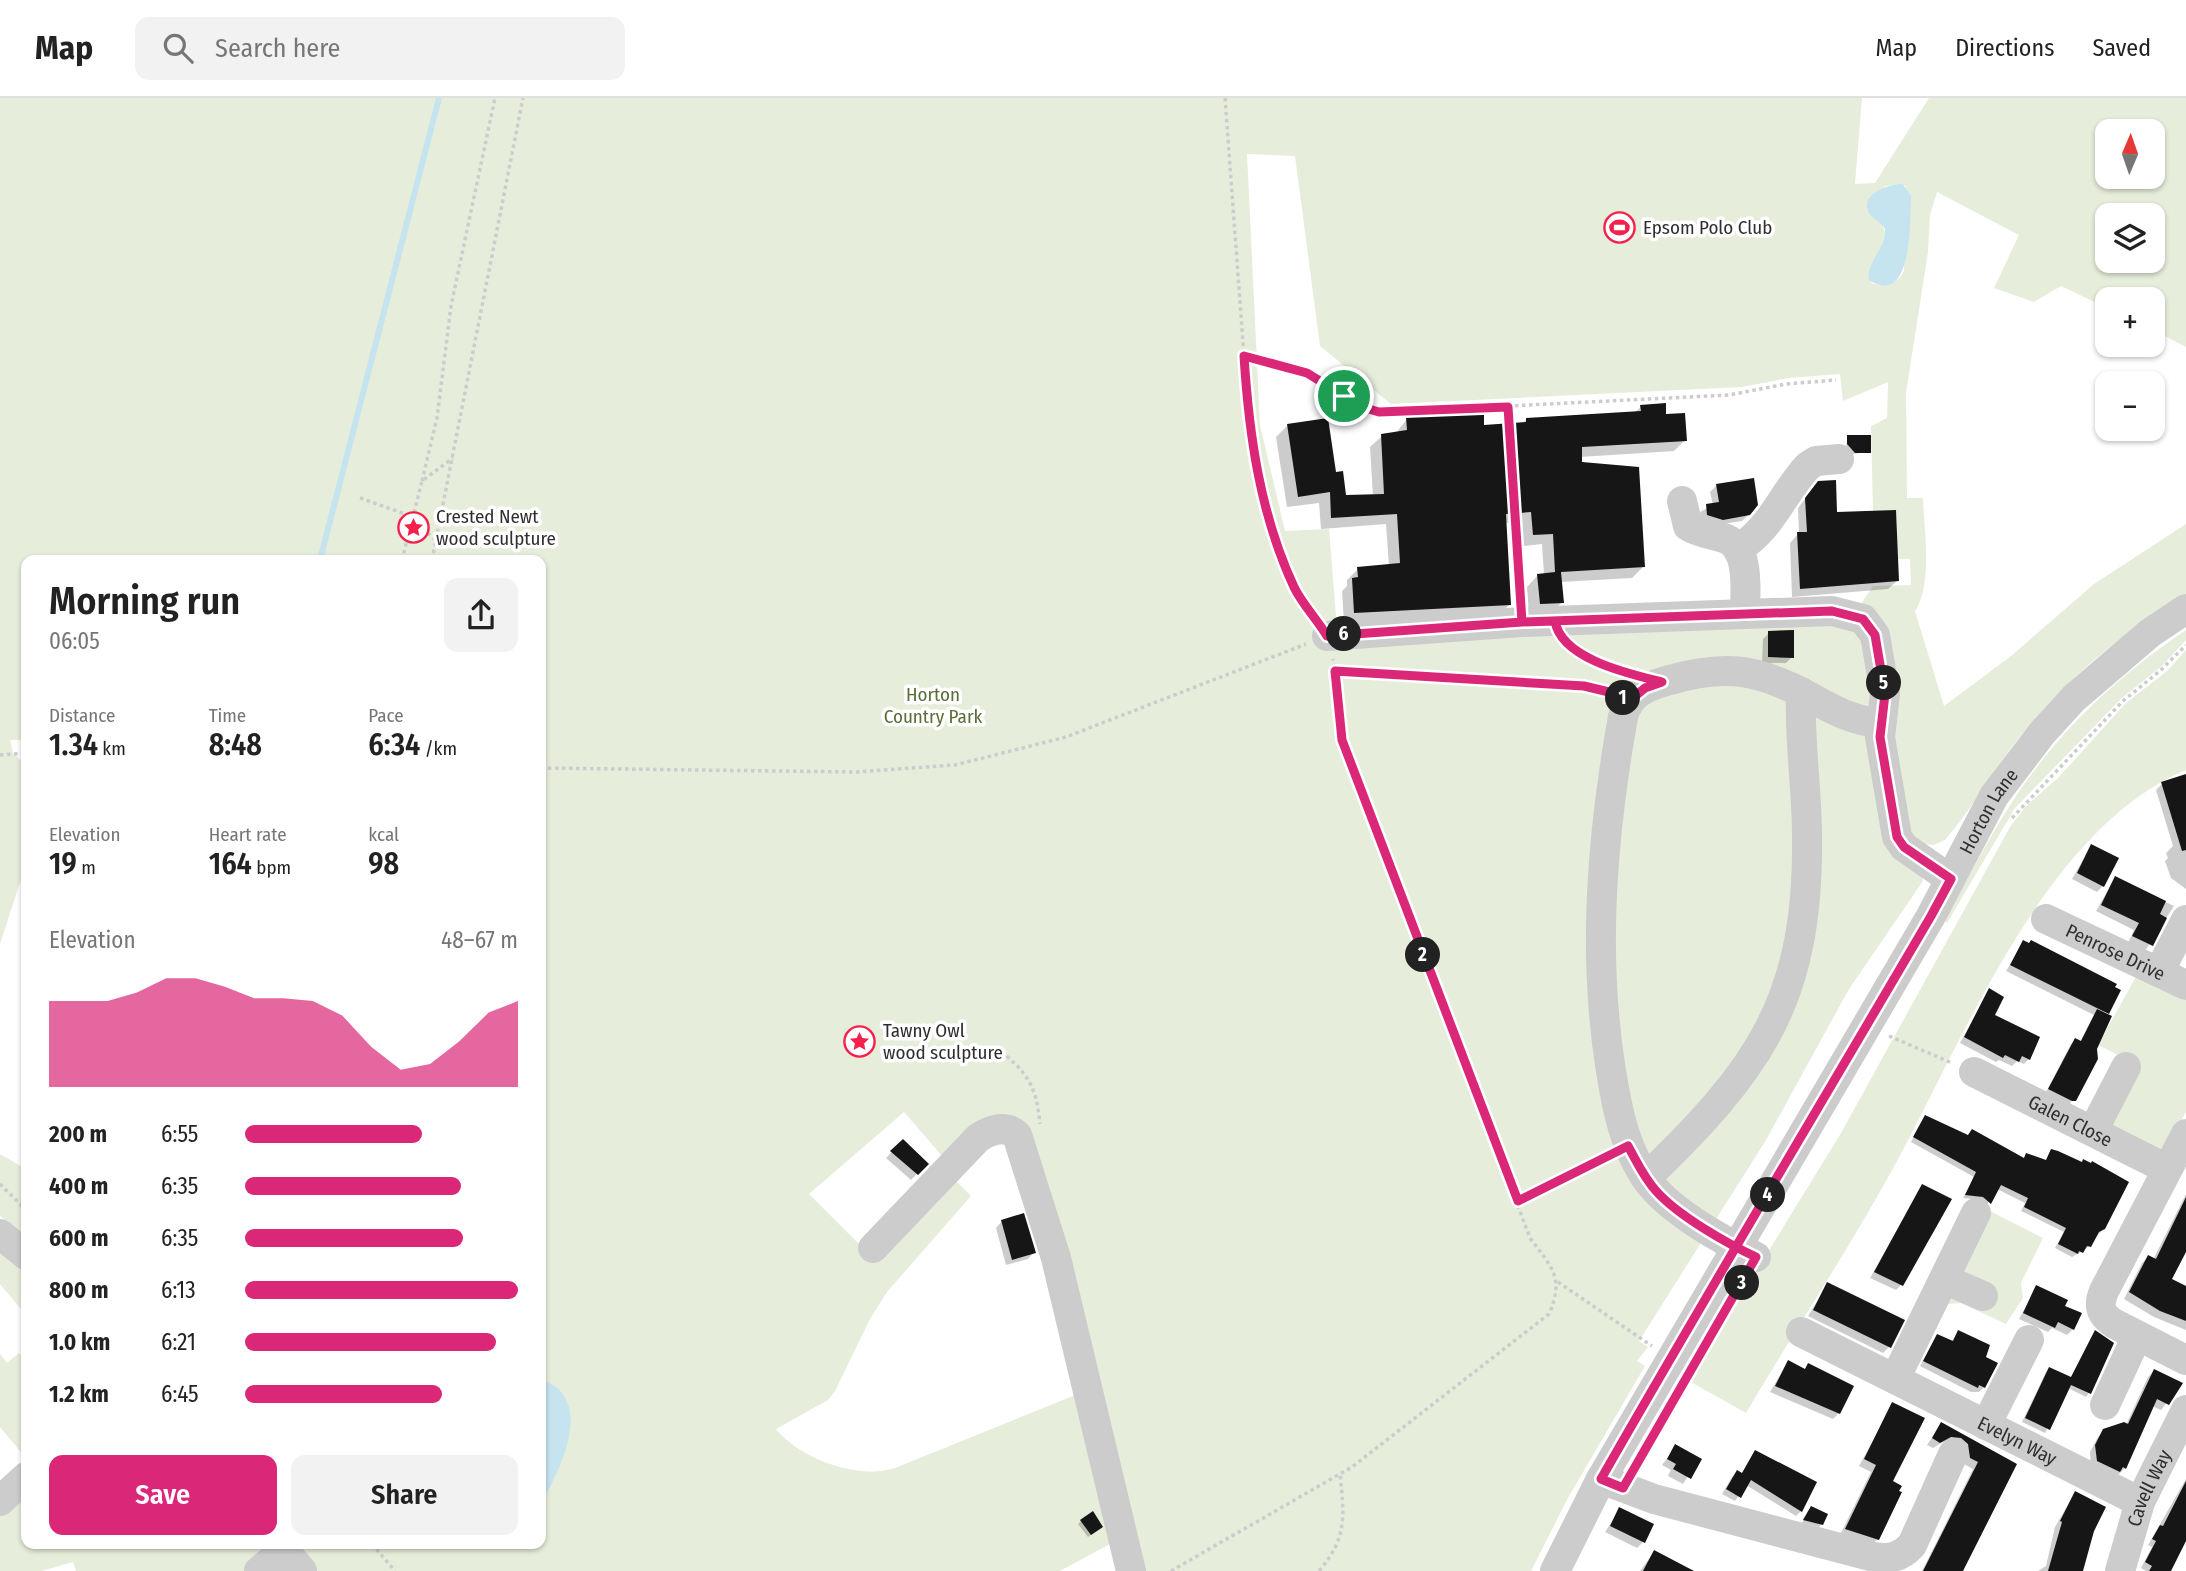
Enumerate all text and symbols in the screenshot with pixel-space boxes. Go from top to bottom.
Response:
search box [135,17,625,80]
text: Map [35,28,93,68]
icon: search [159,29,197,67]
text: Search here [215,33,340,64]
text: Map [1876,34,1917,62]
text: Directions [1955,34,2054,62]
text: Saved [2092,34,2151,62]
north arrow [2095,119,2165,189]
map controls [2095,119,2165,441]
button: layers [2095,203,2165,273]
sports icon: Epsom Polo Club [1603,210,1637,244]
place label: Epsom Polo Club [1643,216,1772,239]
button: + [2095,287,2165,357]
pin [1314,366,1374,426]
button: − [2095,371,2165,441]
icon: arrive [1325,377,1363,415]
place label: Crested Newt wood sculpture [436,505,556,550]
place icon: Crested Newt wood sculpture [396,510,430,544]
text: Morning run [49,578,240,624]
button: share [444,578,518,652]
pin: 6 [1326,616,1362,652]
text: 6 [1339,622,1348,645]
text: 06:05 [49,627,100,655]
pin: 5 [1867,666,1902,700]
text: 5 [1879,671,1888,694]
pin: 1 [1606,680,1640,716]
park label: Horton Country Park [884,683,983,728]
text: 1 [1618,686,1627,709]
text: Distance [49,704,116,727]
text: Time [209,704,246,727]
text: Pace [368,704,404,727]
text: 1.34 [49,727,98,763]
text: 8:48 [209,727,262,763]
text: 6:34 [368,727,420,763]
text: km [98,737,126,760]
text: /km [420,737,457,760]
street label: Horton Lane [1955,764,2023,858]
text: Elevation [49,823,121,846]
text: Heart rate [209,823,287,846]
text: kcal [368,823,399,846]
text: 19 [49,846,77,882]
text: 164 [209,846,252,882]
text: 98 [368,846,399,882]
text: m [77,856,96,879]
text: bpm [252,856,291,879]
street label: Penrose Drive [2062,919,2169,986]
text: Elevation [49,926,136,954]
text: 48–67 m [441,926,518,954]
pin: 2 [1406,938,1440,972]
text: 2 [1418,943,1427,966]
place label: Tawny Owl wood sculpture [883,1019,1003,1064]
place icon: Tawny Owl wood sculpture [843,1024,877,1058]
street label: Galen Close [2025,1090,2116,1152]
text: 200 m [49,1120,107,1148]
text: 6:55 [161,1120,198,1148]
text: 400 m [49,1172,108,1200]
text: 6:35 [161,1172,198,1200]
pin: 4 [1750,1178,1786,1212]
text: 4 [1763,1183,1772,1206]
text: 600 m [49,1224,108,1252]
text: 6:35 [161,1224,198,1252]
pin: 3 [1724,1266,1760,1300]
text: 3 [1737,1271,1746,1294]
text: 800 m [49,1276,109,1304]
text: 6:13 [161,1276,196,1304]
text: 1.0 km [49,1328,110,1356]
text: 6:21 [161,1328,196,1356]
text: 1.2 km [49,1380,109,1408]
text: 6:45 [161,1380,199,1408]
street label: Evelyn Way [1974,1412,2061,1471]
street label: Cavell Way [2123,1445,2177,1529]
button: Save [49,1455,277,1535]
button: Share [291,1455,518,1535]

